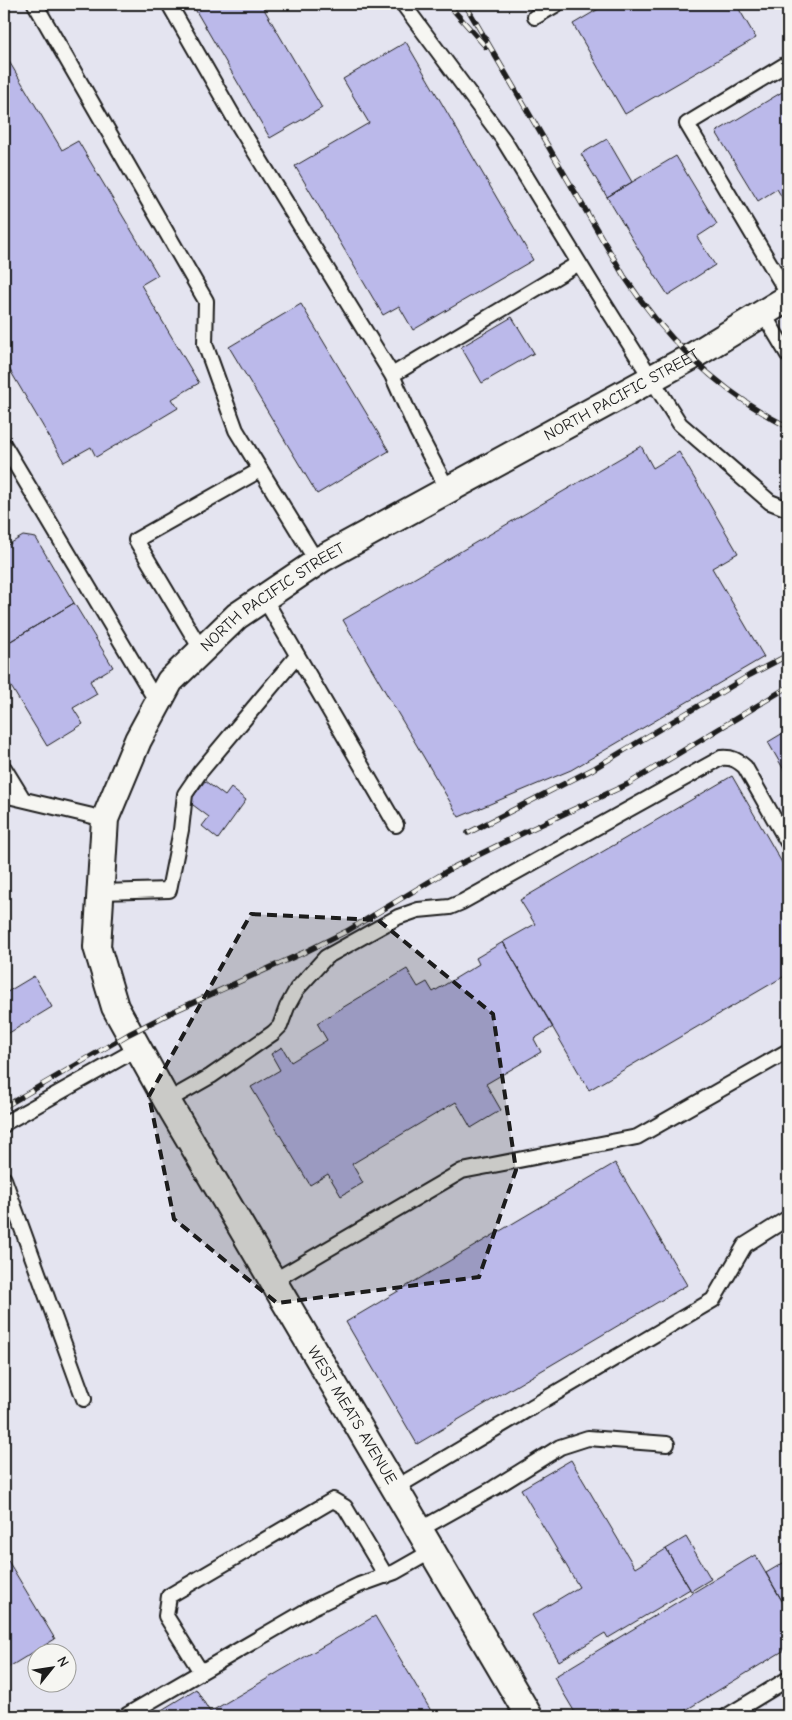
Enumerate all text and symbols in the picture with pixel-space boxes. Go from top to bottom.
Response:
street label: NORTH PACIFIC STREET [541,345,703,445]
street label: NORTH PACIFIC STREET [197,539,348,655]
street label: WEST MEATS AVENUE [304,1343,401,1488]
north arrow [28,1642,78,1692]
text: N [53,1654,72,1670]

